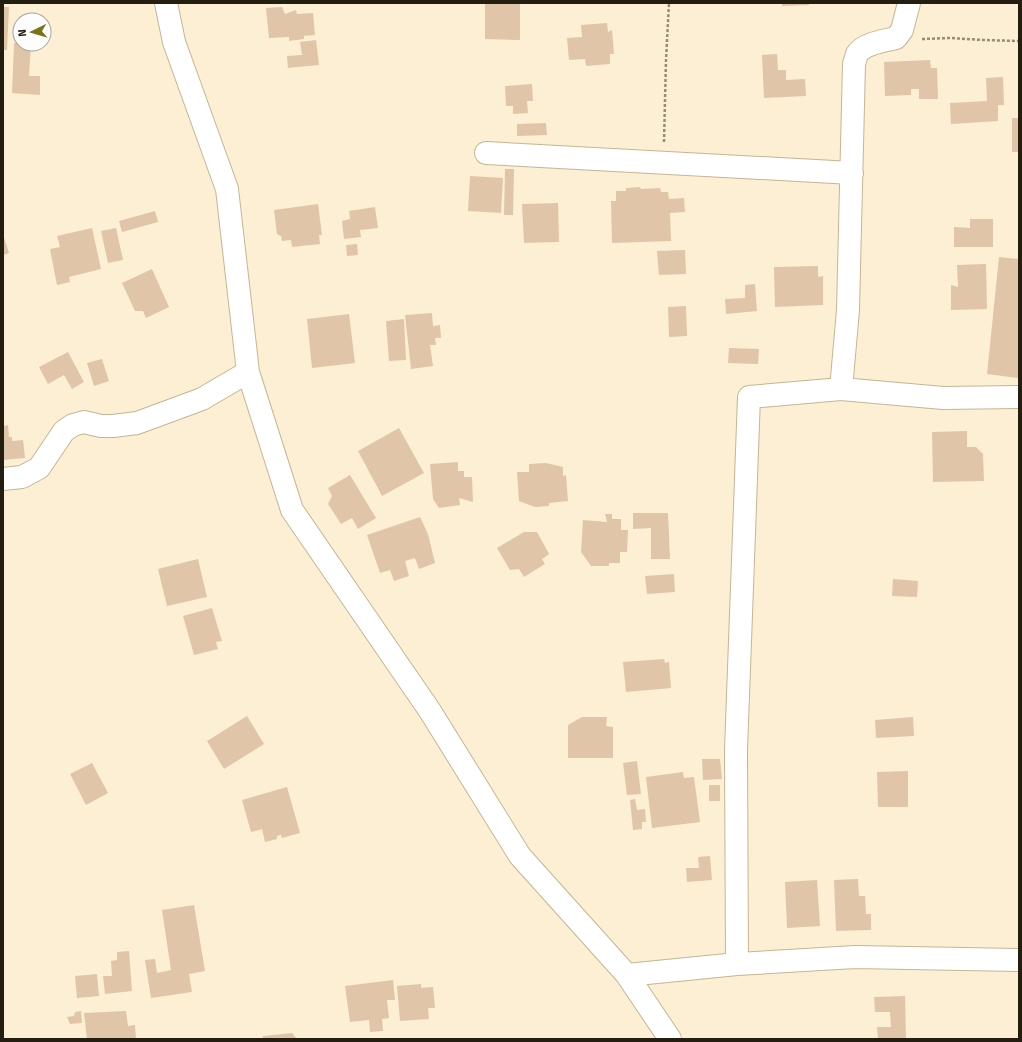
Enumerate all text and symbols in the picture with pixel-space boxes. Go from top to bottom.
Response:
north arrow [12,12,52,52]
text: N [16,29,29,37]

